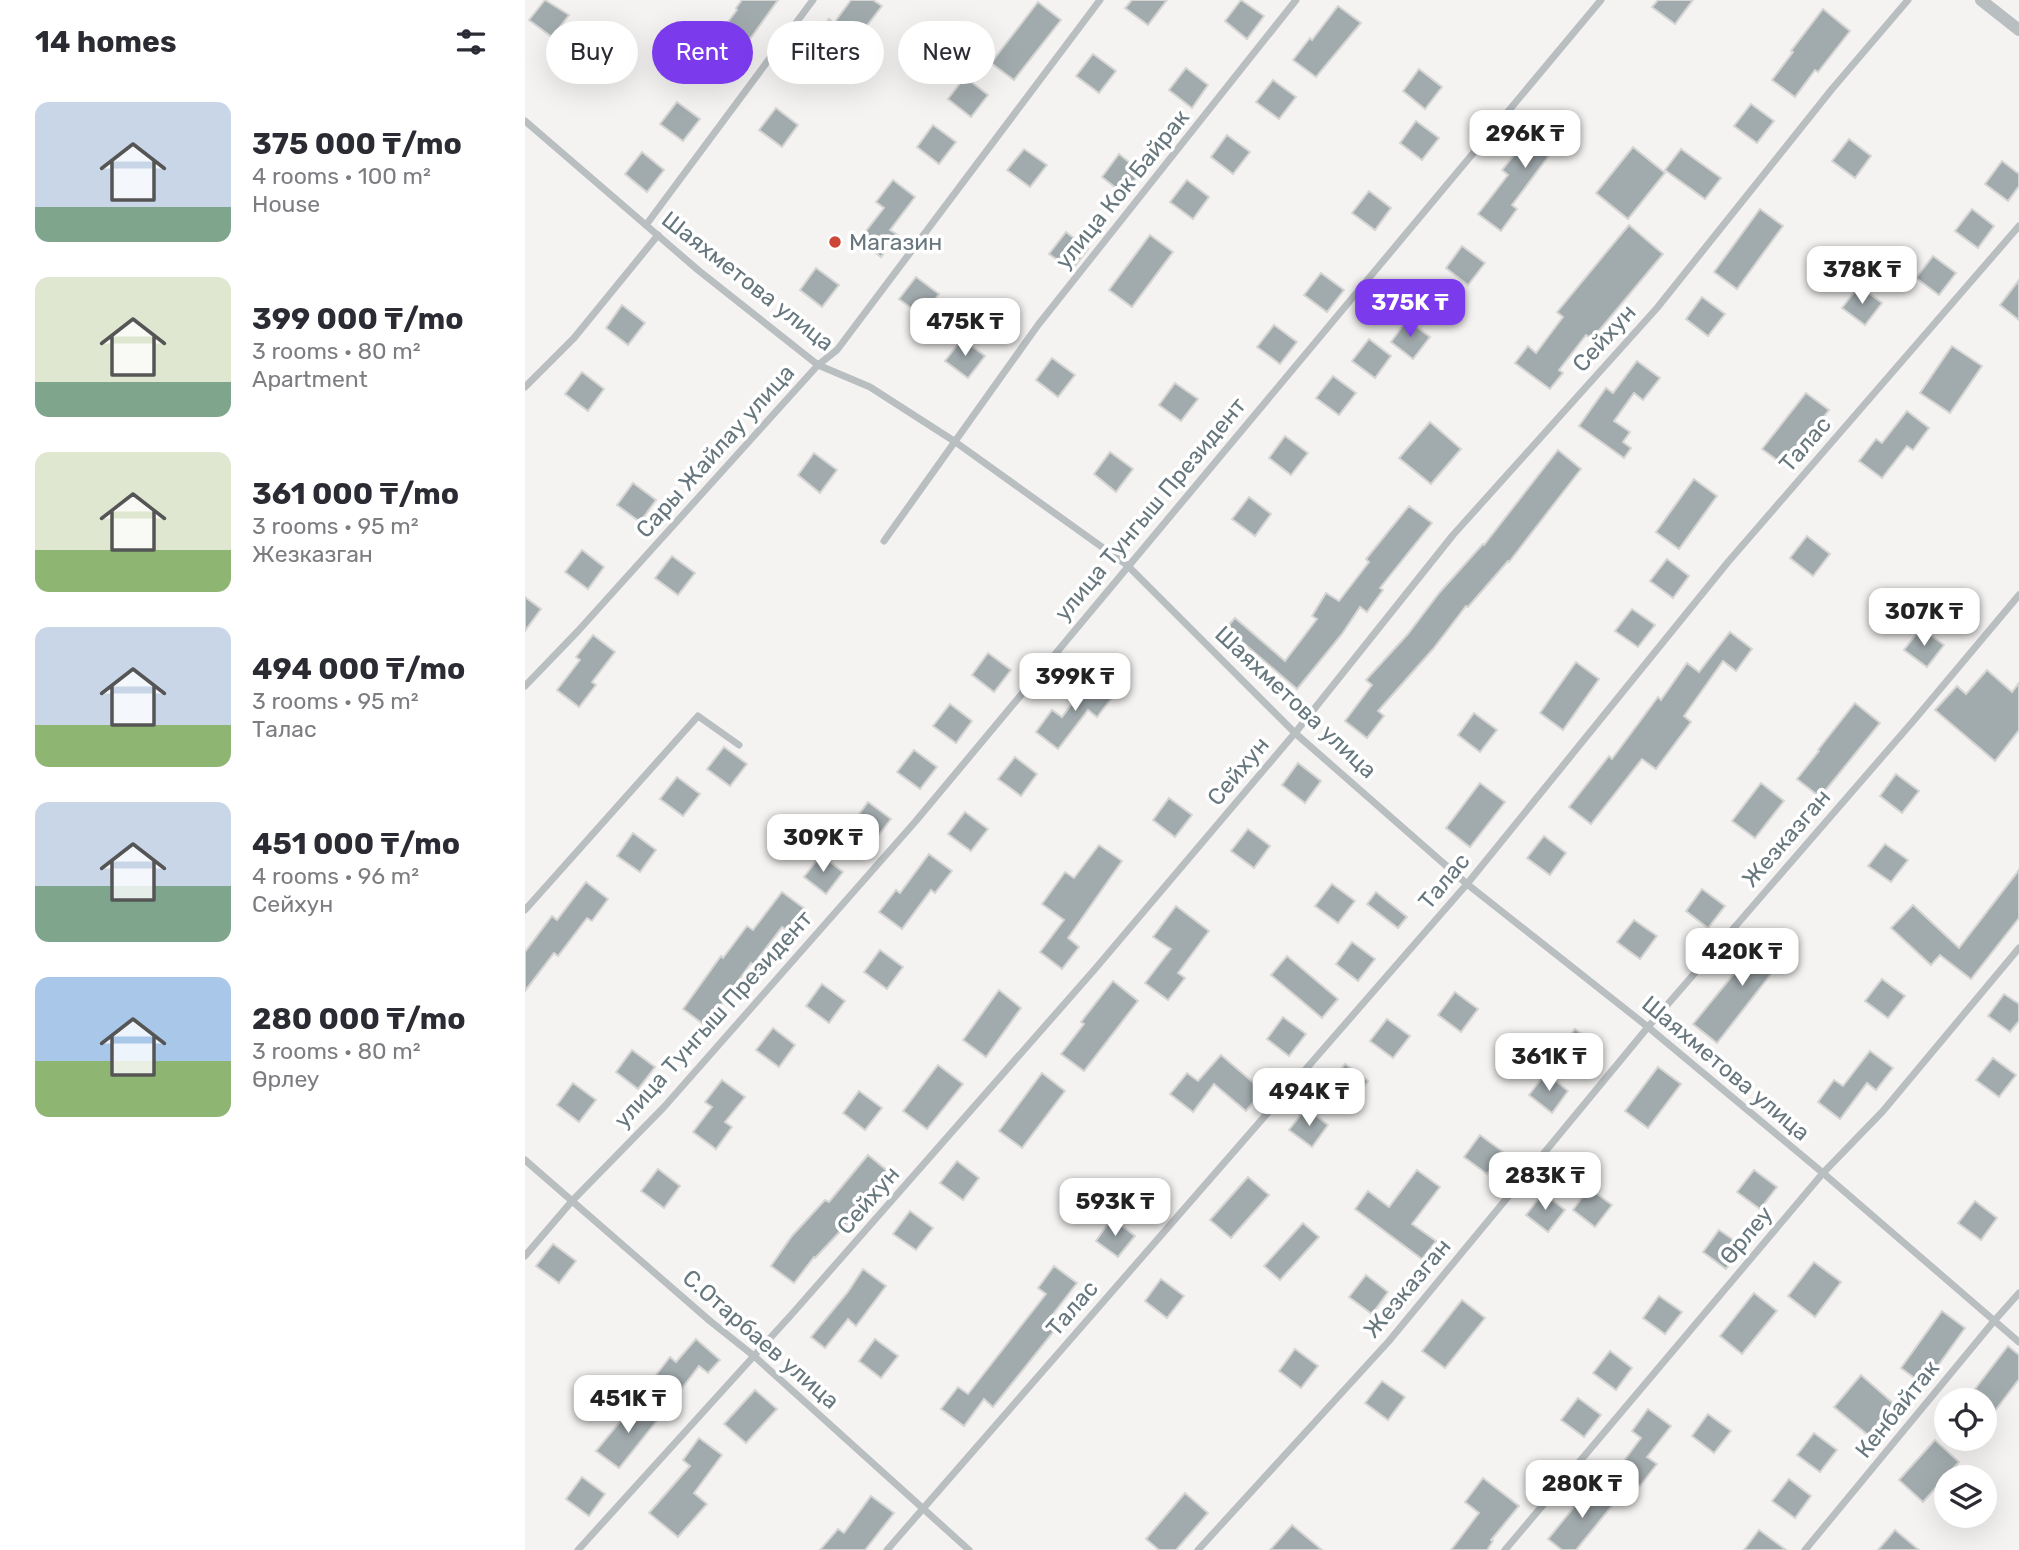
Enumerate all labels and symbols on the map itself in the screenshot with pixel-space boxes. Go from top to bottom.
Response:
street label: улица Кок Байрак [1049,104,1195,274]
pin: 296K ₸ [1468,110,1582,170]
street label: Шаяхметова улица [656,205,840,357]
place label: Магазин [849,228,942,256]
marker: Магазин [827,234,843,250]
pin: 378K ₸ [1805,246,1919,306]
pin: 375K ₸ [1353,280,1467,339]
pin: 475K ₸ [908,298,1022,358]
street label: Сейхун [1566,298,1642,378]
street label: Сары Жайлау улица [630,359,800,543]
street label: улица Тунгыш Президент [1048,391,1252,626]
street label: Талас [1773,410,1837,478]
pin: 307K ₸ [1867,588,1981,648]
street label: Шаяхметова улица [1209,620,1383,784]
pin: 399K ₸ [1018,654,1132,713]
street label: Сейхун [1201,731,1275,811]
street label: Жезказган [1736,783,1836,893]
pin: 309K ₸ [766,814,880,874]
street label: Талас [1412,847,1476,915]
street label: улица Тунгыш Президент [608,904,818,1133]
pin: 420K ₸ [1685,928,1799,988]
street label: Шаяхметова улица [1636,990,1816,1146]
pin: 361K ₸ [1492,1034,1606,1093]
pin: 494K ₸ [1252,1068,1366,1128]
pin: 283K ₸ [1488,1152,1602,1212]
street label: Сейхун [831,1160,905,1240]
pin: 593K ₸ [1058,1178,1172,1238]
street label: Өрлеу [1714,1200,1778,1270]
street label: Жезказган [1357,1233,1457,1343]
street label: С.Отарбаев улица [677,1263,845,1415]
street label: Талас [1040,1274,1104,1342]
street label: Кенбайтак [1849,1354,1945,1464]
pin: 451K ₸ [571,1376,685,1435]
pin: 280K ₸ [1525,1460,1639,1520]

